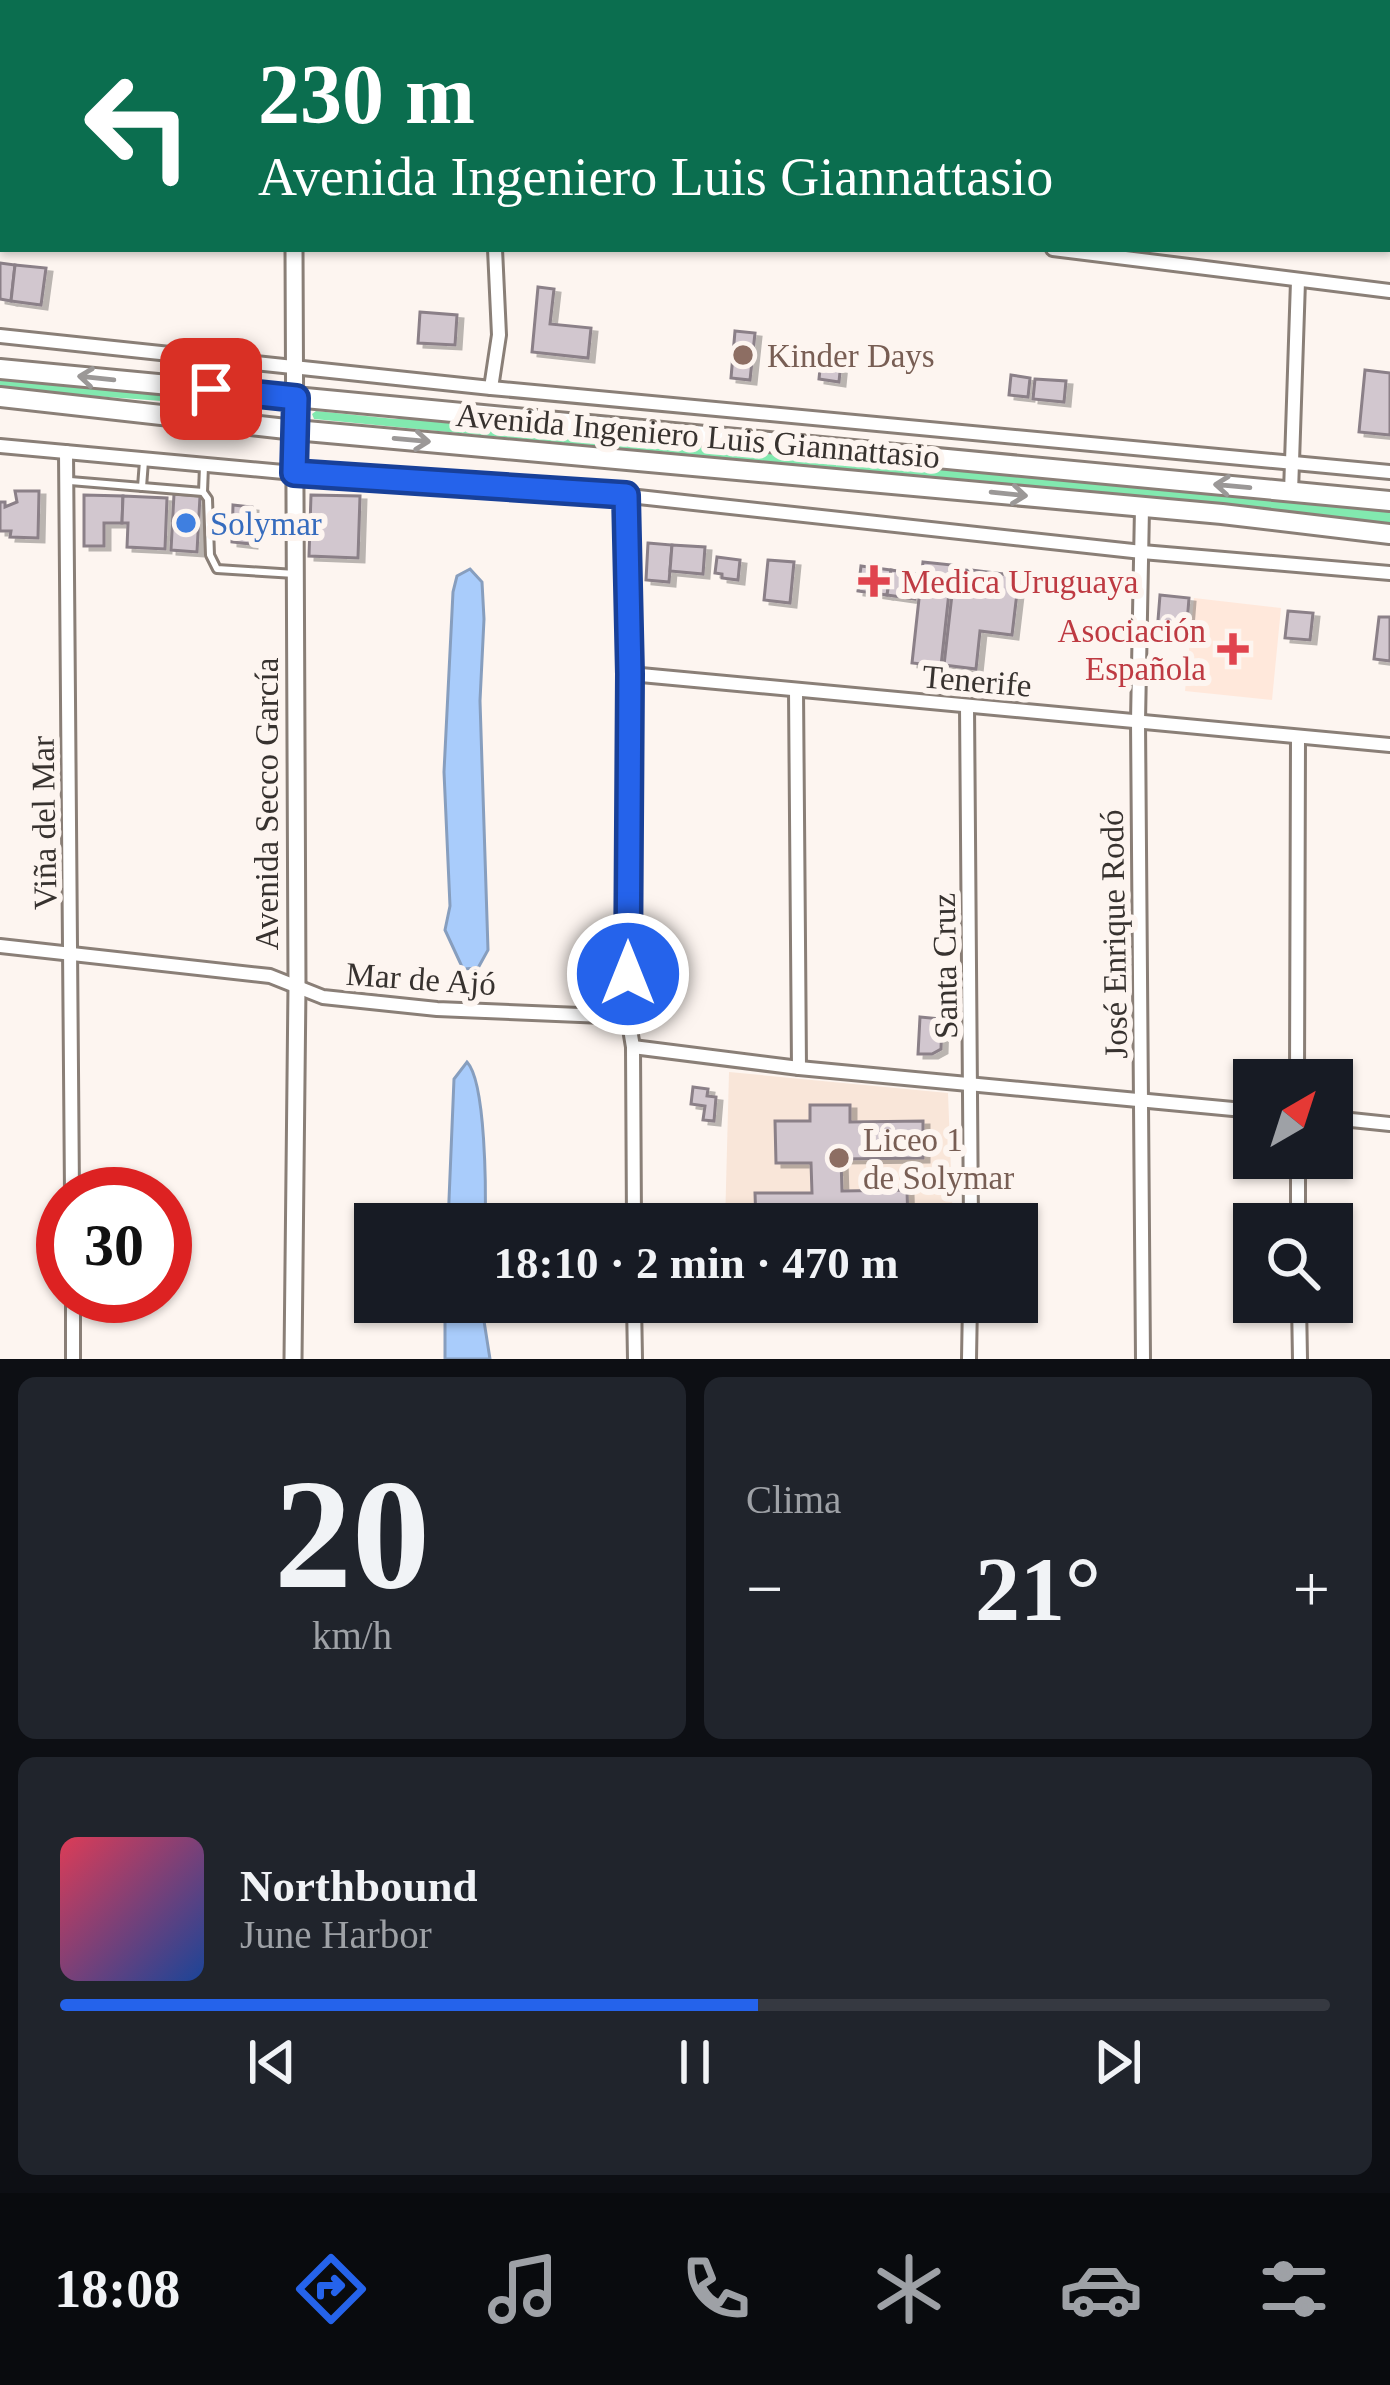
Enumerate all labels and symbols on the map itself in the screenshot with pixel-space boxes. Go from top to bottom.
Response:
pin [160,338,262,440]
place label: Kinder Days [767,338,935,374]
marker: Kinder Days [730,342,756,368]
one-way arrow [77,366,116,389]
street label: Avenida Ingeniero Luis Giannattasio [454,397,942,475]
one-way arrow [392,428,431,451]
one-way arrow [1213,474,1252,497]
one-way arrow [989,483,1028,506]
place label: Solymar [210,506,322,542]
marker: Solymar [173,510,199,536]
place label: Medica Uruguaya [901,564,1139,600]
marker: Medica Uruguaya [858,565,890,597]
place label: Asociación Española [1058,613,1206,687]
marker: Asociación Española [1217,633,1249,665]
street label: Avenida Secco García [249,657,285,950]
street label: Tenerife [921,658,1033,704]
street label: Viña del Mar [24,736,64,910]
street label: José Enrique Rodó [1094,809,1134,1059]
street label: Santa Cruz [926,893,964,1039]
position arrow [565,911,691,1037]
street label: Mar de Ajó [345,956,497,1002]
north arrow [1233,1059,1353,1179]
place label: Liceo 1 de Solymar [863,1122,1014,1196]
marker: Liceo 1 de Solymar [826,1145,852,1171]
speed limit sign: 30 [36,1167,192,1323]

